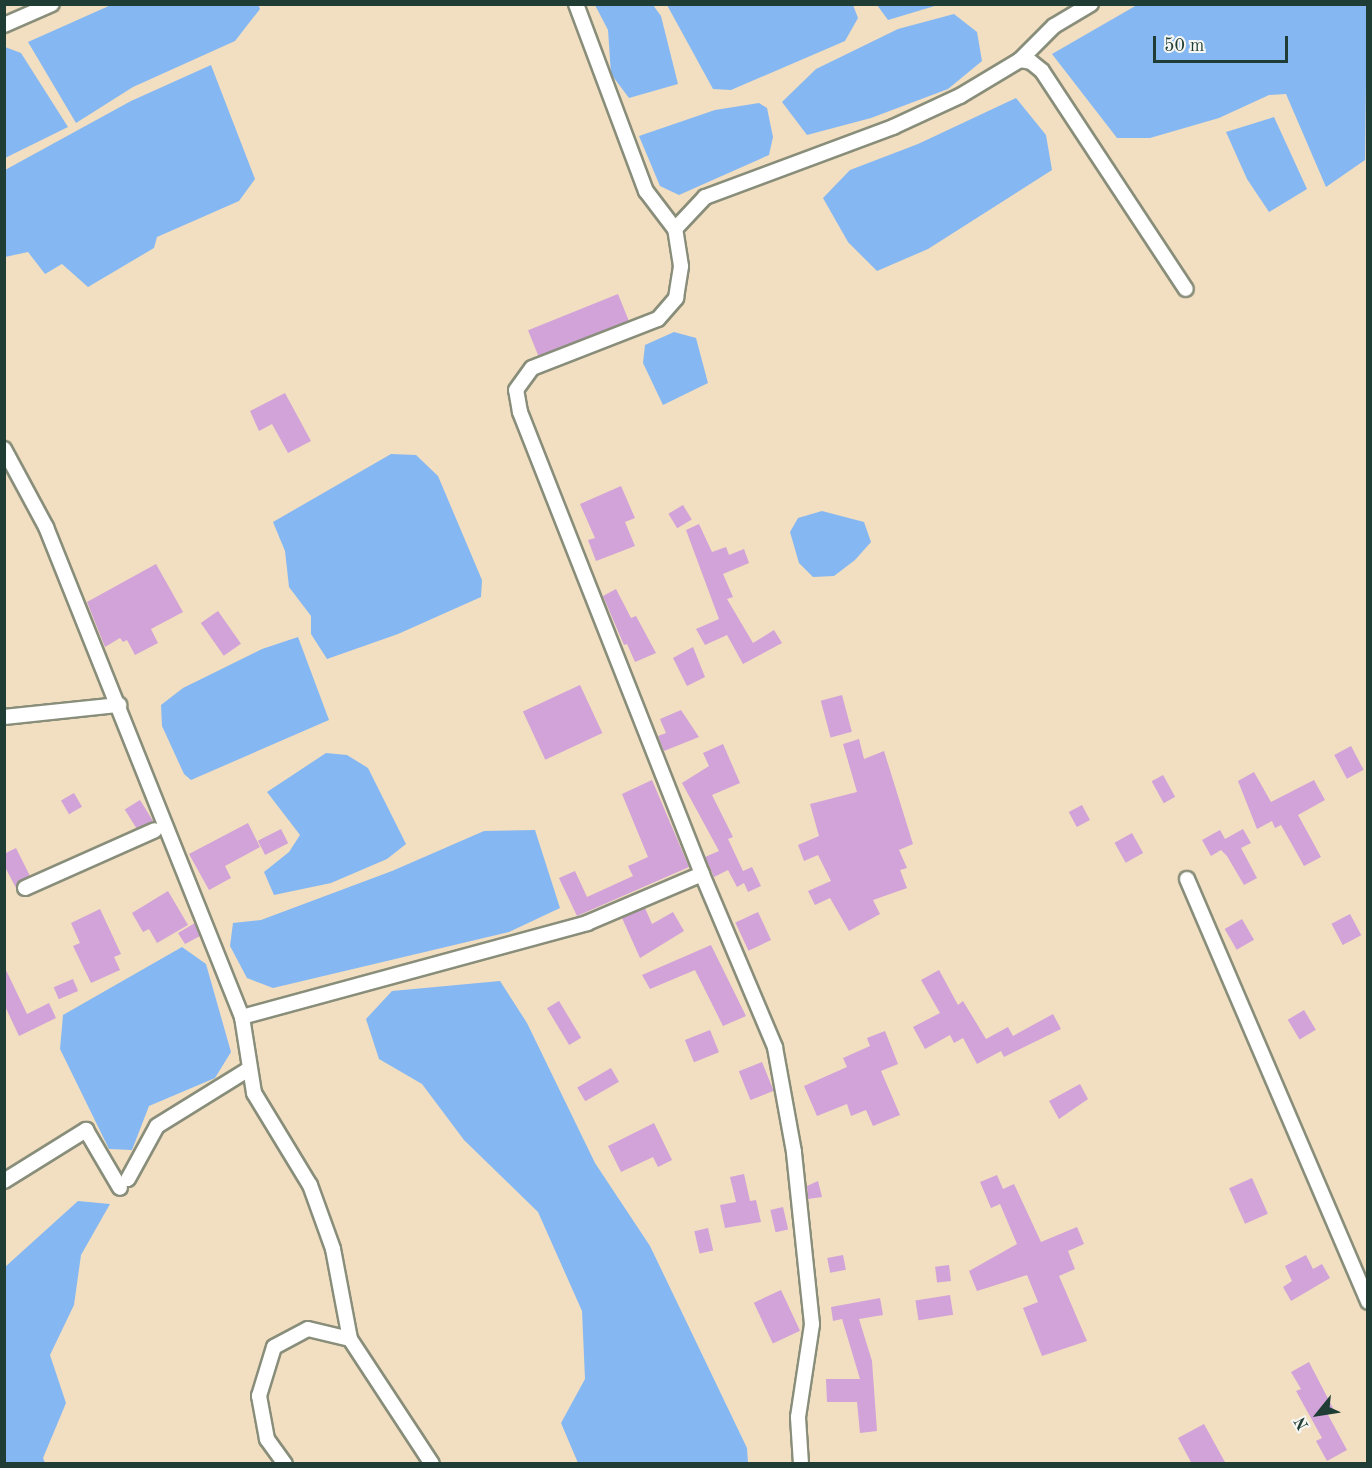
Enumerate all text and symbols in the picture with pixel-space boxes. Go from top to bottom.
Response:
scale bar [1156,24,1291,62]
text: 50 m [1164,37,1204,55]
north arrow [1288,1384,1348,1444]
text: N [1292,1414,1312,1432]

